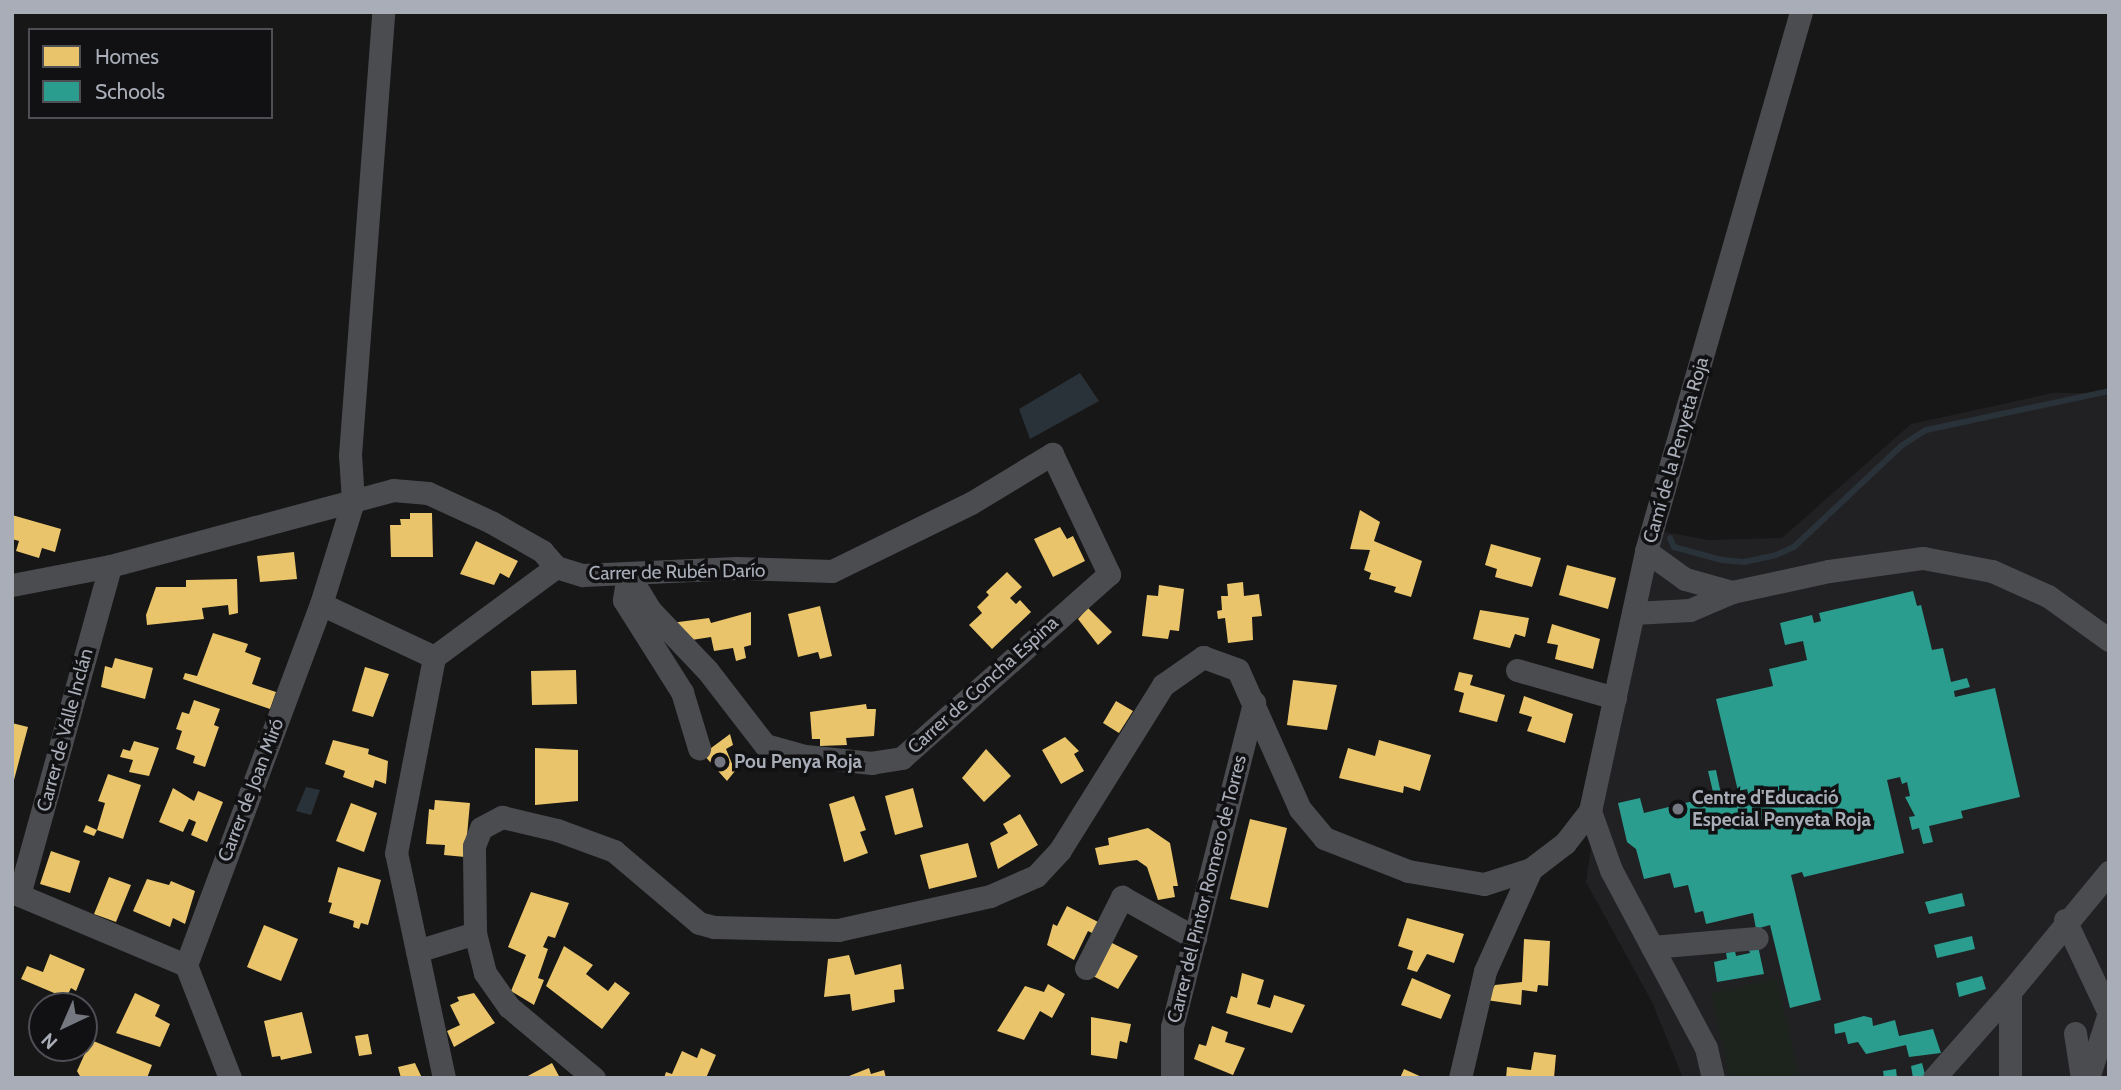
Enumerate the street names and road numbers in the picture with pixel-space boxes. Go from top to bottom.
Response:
street label: Camí de la Penyeta Roja [1639,354,1713,546]
street label: Carrer de Rubén Darío [588,559,766,585]
street label: Carrer de Concha Espina [903,611,1063,759]
street label: Carrer de Valle Inclán [32,646,98,814]
street label: Carrer de Joan Miró [213,715,289,865]
street label: Carrer del Pintor Romero de Torres [1163,753,1251,1025]

